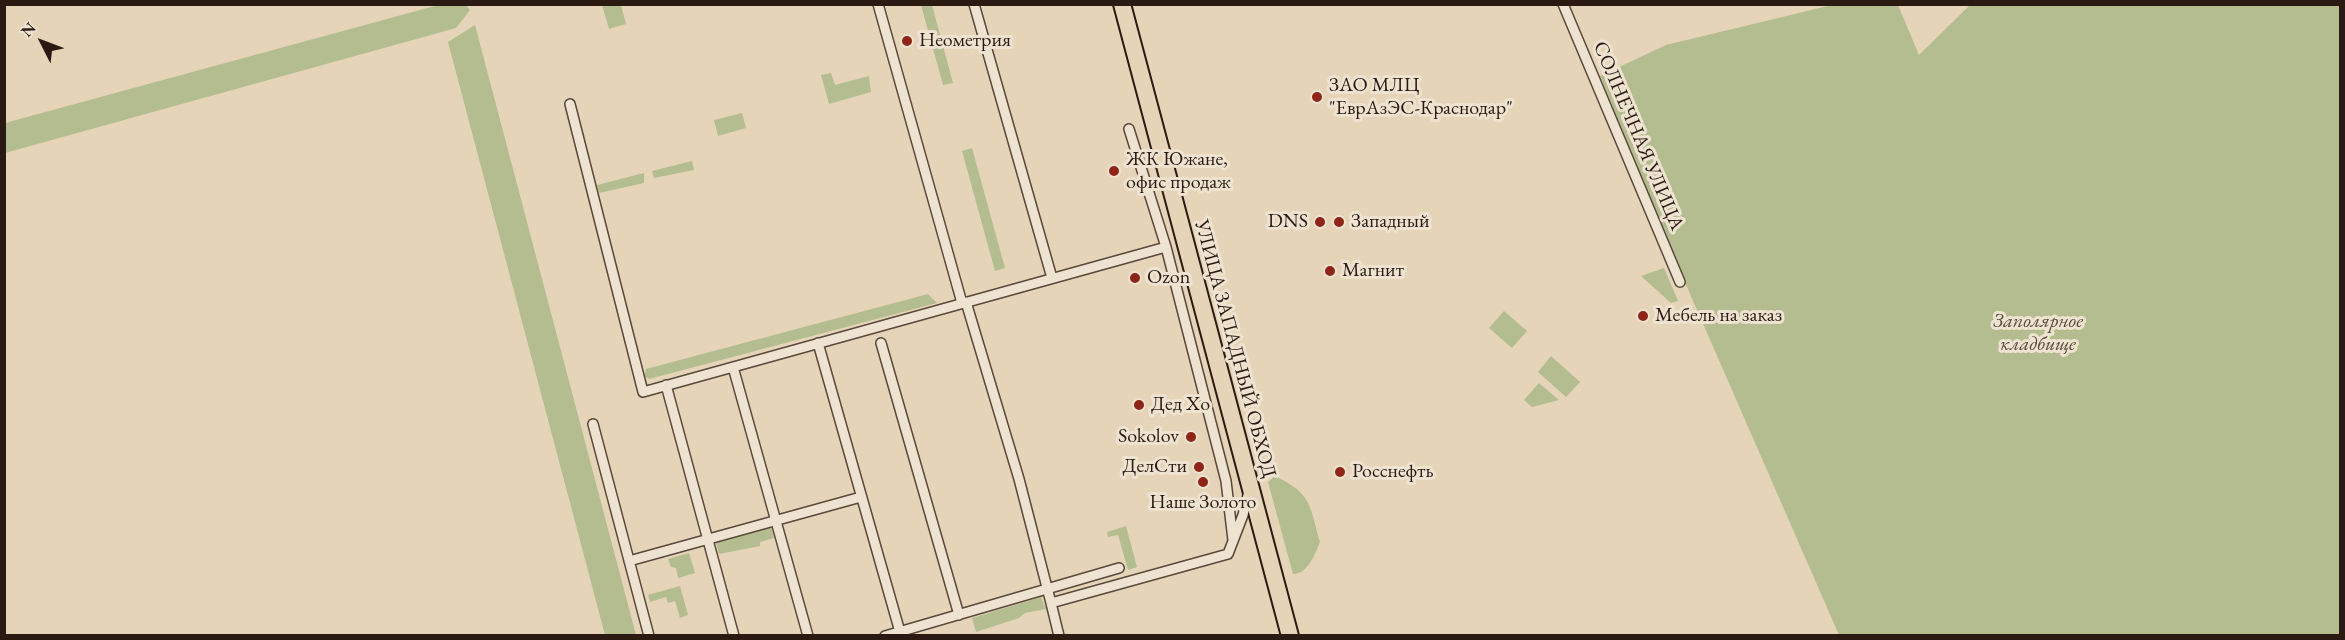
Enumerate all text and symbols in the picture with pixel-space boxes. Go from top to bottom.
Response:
north arrow [12,12,72,72]
text: N [16,18,40,41]
place label: Неометрия [919,29,1011,53]
marker: Неометрия [900,34,914,48]
street label: СОЛНЕЧНАЯ УЛИЦА [1587,38,1689,234]
place label: ЗАО МЛЦ "ЕврАзЭС-Краснодар" [1329,74,1513,121]
marker: ЗАО МЛЦ "ЕврАзЭС-Краснодар" [1310,90,1324,104]
place label: ЖК Южане, офис продаж [1126,148,1231,195]
marker: ЖК Южане, офис продаж [1107,164,1121,178]
place label: DNS [1268,210,1308,234]
place label: Западный [1351,210,1430,234]
marker: DNS [1313,215,1327,229]
marker: Западный [1332,215,1346,229]
street label: УЛИЦА ЗАПАДНЫЙ ОБХОД [1189,217,1281,481]
place label: Магнит [1342,259,1404,283]
marker: Магнит [1323,264,1337,278]
place label: Ozon [1147,266,1190,290]
marker: Ozon [1128,271,1142,285]
place label: Мебель на заказ [1655,304,1782,328]
marker: Мебель на заказ [1636,309,1650,323]
park label: Заполярное кладбище [1993,310,2083,357]
place label: Дед Хо [1151,393,1210,417]
marker: Дед Хо [1132,398,1146,412]
place label: Sokolov [1118,425,1179,449]
marker: Sokolov [1184,430,1198,444]
place label: ДелСти [1123,455,1187,479]
marker: ДелСти [1192,460,1206,474]
place label: Росснефть [1352,460,1434,484]
marker: Росснефть [1333,465,1347,479]
marker: Наше Золото [1196,475,1210,489]
place label: Наше Золото [1149,491,1257,515]

